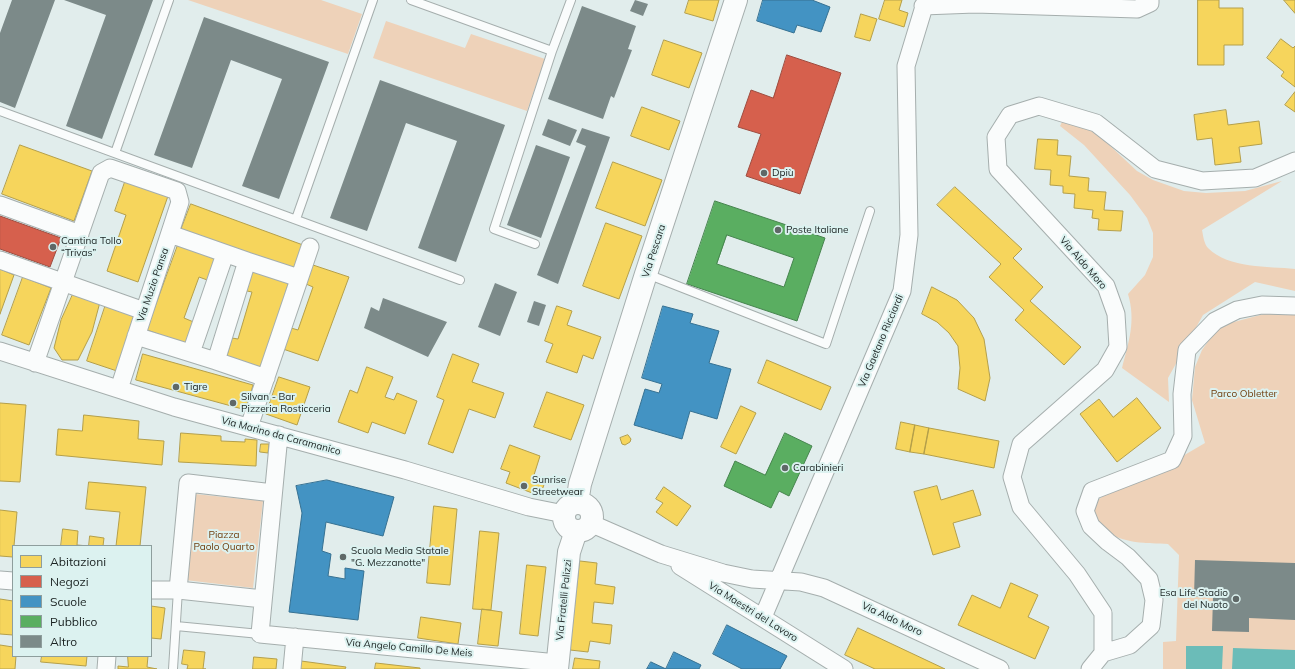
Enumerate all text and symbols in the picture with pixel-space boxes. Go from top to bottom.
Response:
place label: Dpiù [772,167,794,179]
marker: Dpiù [759,168,769,178]
street label: Via Pescara [640,223,668,279]
place label: Poste Italiane [786,224,849,236]
marker: Poste Italiane [773,225,783,235]
street label: Via Aldo Moro [1057,234,1109,292]
place label: Cantina Tollo “Trivas” [61,235,121,258]
marker: Cantina Tollo “Trivas” [48,242,58,252]
street label: Via Muzio Pansa [135,247,171,323]
street label: Via Gaetano Ricciardi [856,293,906,389]
place label: Tigre [184,381,207,393]
marker: Tigre [171,382,181,392]
park label: Parco Obletter [1211,388,1277,400]
place label: Silvan - Bar Pizzeria Rosticceria [241,391,331,414]
marker: Silvan - Bar Pizzeria Rosticceria [228,398,238,408]
street label: Via Marino da Caramanico [220,414,342,458]
place label: Carabinieri [793,462,843,474]
marker: Carabinieri [780,463,790,473]
place label: Sunrise Streetwear [532,474,583,498]
marker: Sunrise Streetwear [519,481,529,491]
park label: Piazza Paolo Quarto [193,529,255,552]
legend [12,545,152,657]
place label: Scuola Media Statale "G. Mezzanotte" [351,545,449,568]
marker: Scuola Media Statale "G. Mezzanotte" [338,552,348,562]
text: Abitazioni [50,554,106,569]
street label: Via Fratelli Palizzi [554,559,574,641]
text: Negozi [50,574,89,589]
street label: Via Maestri del Lavoro [706,580,800,644]
place label: Esa Life Stadio del Nuoto [1160,587,1228,610]
text: Scuole [50,594,87,609]
marker: Esa Life Stadio del Nuoto [1231,594,1241,604]
street label: Via Aldo Moro [860,600,924,638]
text: Pubblico [50,614,97,629]
text: Altro [50,634,77,649]
street label: Via Angelo Camillo De Meis [345,636,473,660]

